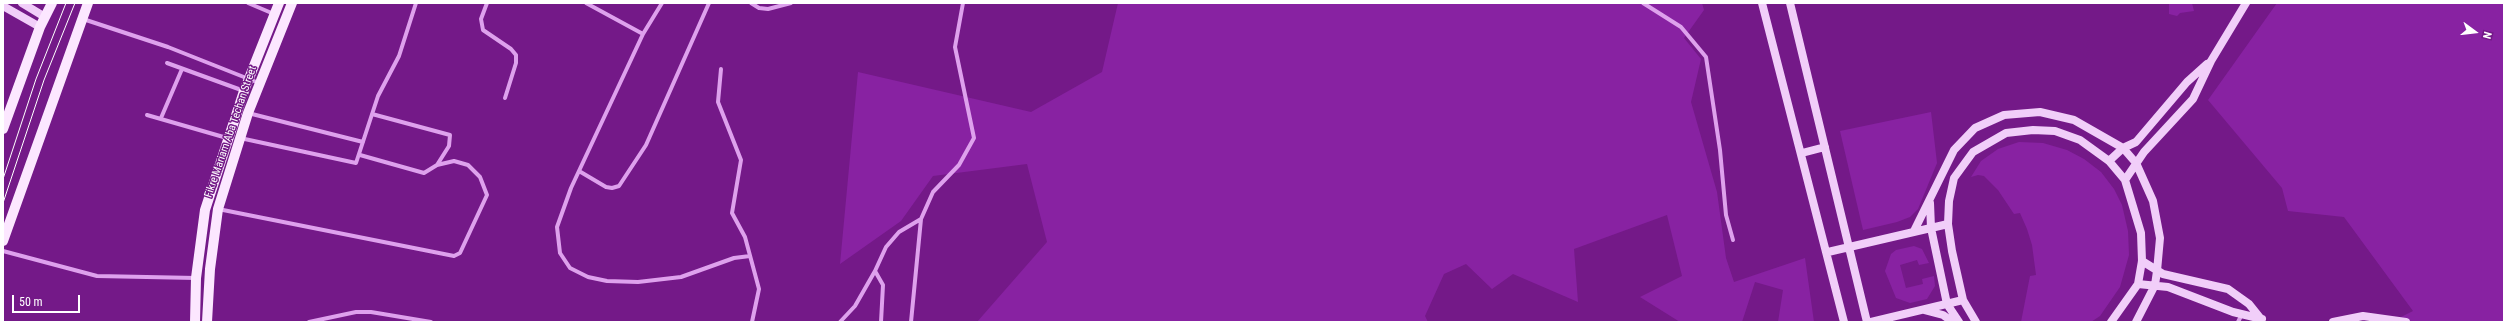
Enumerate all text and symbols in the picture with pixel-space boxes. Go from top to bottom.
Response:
north arrow [2455,12,2495,52]
text: N [2480,30,2494,40]
street label: Fikre Mariam Aba Techan Street [202,64,260,200]
scale bar [14,287,82,313]
text: 50 m [19,295,43,309]

